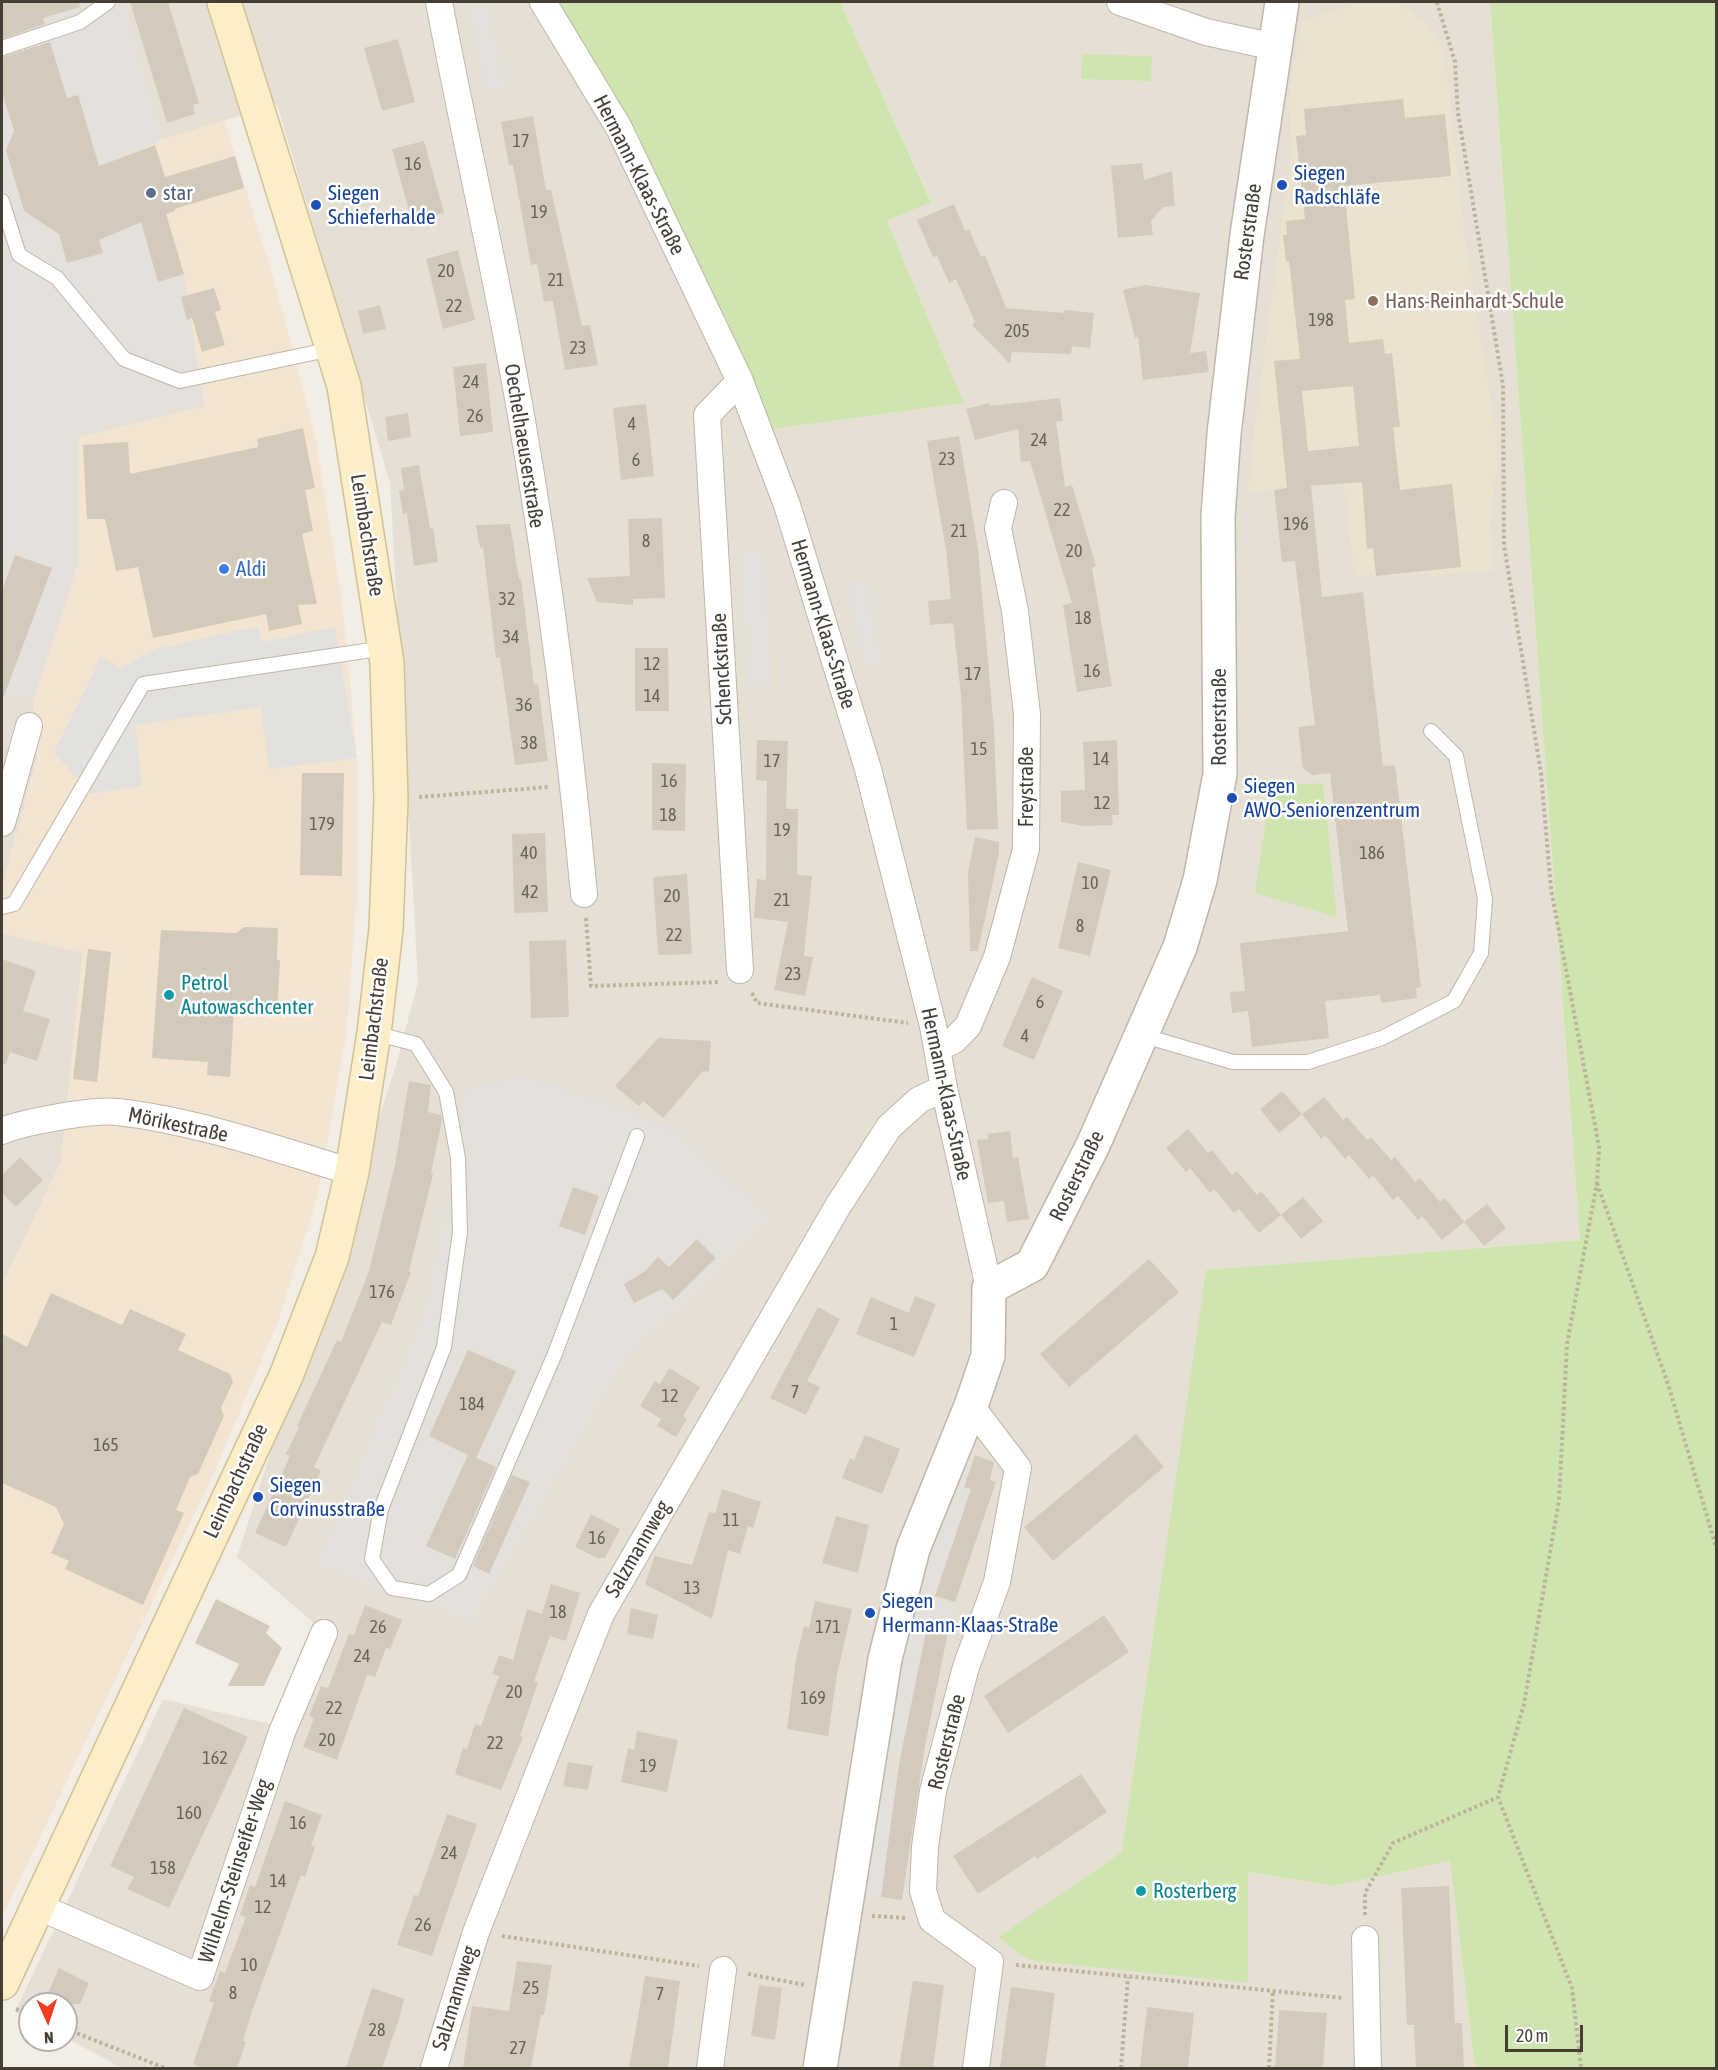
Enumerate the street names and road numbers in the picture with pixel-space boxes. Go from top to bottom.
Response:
street label: Hermann-Klaas-Straße [588,91,690,259]
street label: Rosterstraße [1229,182,1267,282]
street label: Oechelhaeuserstraße [499,362,549,530]
street label: Leimbachstraße [345,472,389,598]
street label: Hermann-Klaas-Straße [785,536,861,712]
street label: Schenckstraße [706,612,738,726]
street label: Rosterstraße [1206,668,1232,766]
street label: Freystraße [1013,747,1039,827]
street label: Leimbachstraße [354,956,394,1082]
street label: Hermann-Klaas-Straße [915,1005,977,1183]
street label: Mörikestraße [126,1102,230,1148]
street label: Rosterstraße [1044,1127,1110,1225]
street label: Leimbachstraße [198,1420,274,1542]
street label: Salzmannweg [600,1496,676,1602]
street label: Rosterstraße [923,1692,971,1792]
street label: Wilhelm-Steinseifer-Weg [193,1776,277,1966]
street label: Salzmannweg [427,1943,483,2053]

